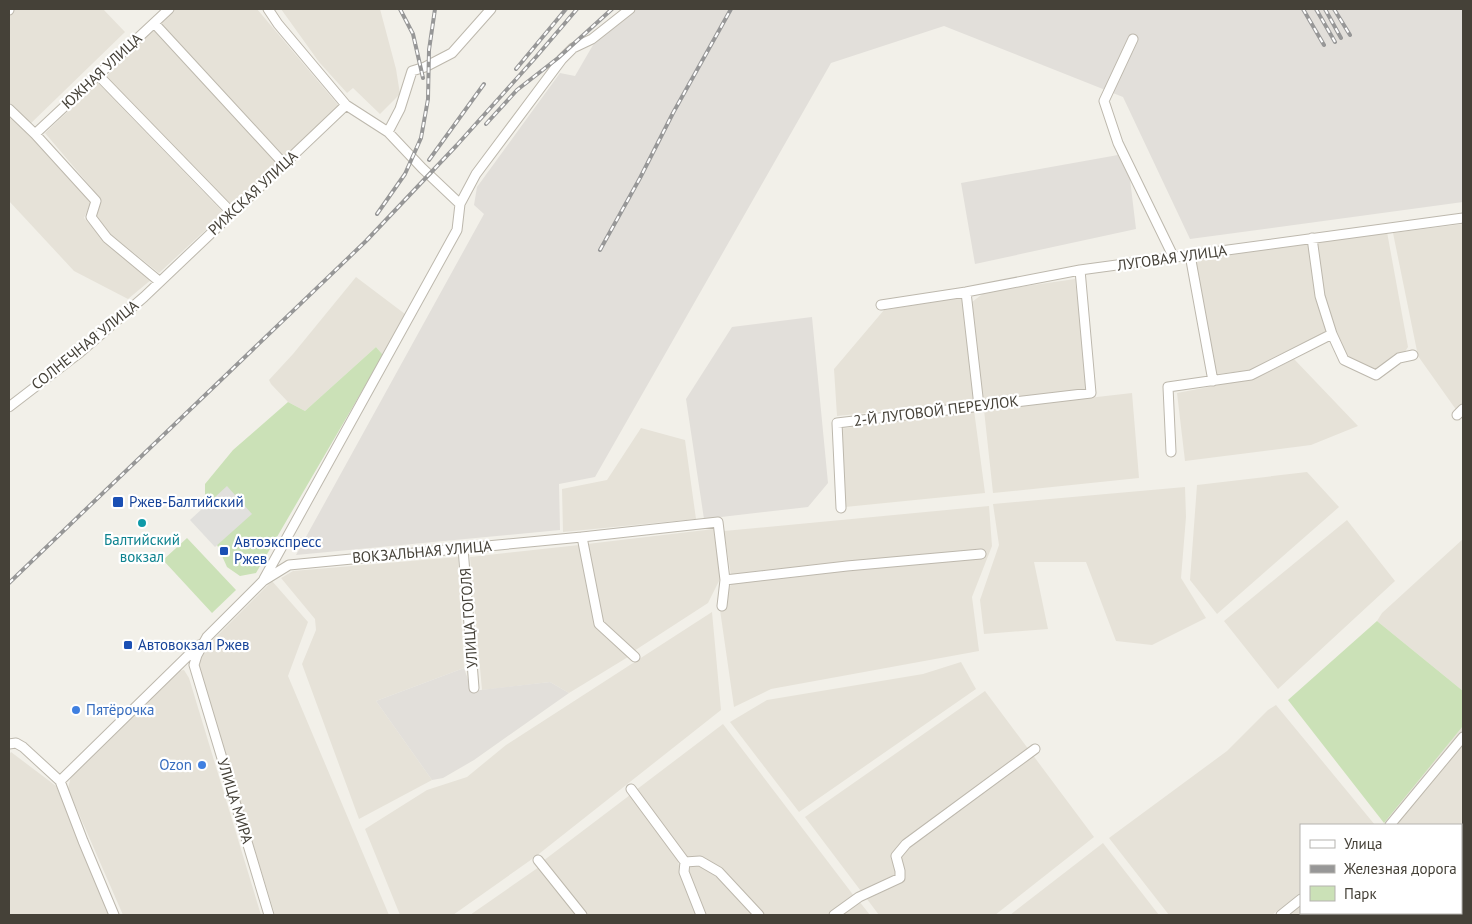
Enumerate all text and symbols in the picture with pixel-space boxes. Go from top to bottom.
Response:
street label: ЮЖНАЯ УЛИЦА [58,29,146,113]
street label: РИЖСКАЯ УЛИЦА [204,146,302,239]
street label: ЛУГОВАЯ УЛИЦА [1115,240,1228,275]
street label: СОЛНЕЧНАЯ УЛИЦА [27,295,142,394]
street label: 2-Й ЛУГОВОЙ ПЕРЕУЛОК [852,391,1020,430]
place label: Ржев-Балтийский [129,492,244,511]
marker: Ржев-Балтийский [111,495,125,509]
marker: Балтийский вокзал [136,517,148,529]
place label: Балтийский вокзал [104,530,180,566]
place label: Автоэкспресс Ржев [234,532,322,568]
street label: ВОКЗАЛЬНАЯ УЛИЦА [351,536,493,567]
marker: Автоэкспресс Ржев [218,545,230,557]
street label: УЛИЦА ГОГОЛЯ [456,567,481,669]
place label: Автовокзал Ржев [138,635,250,654]
marker: Автовокзал Ржев [122,639,134,651]
place label: Пятёрочка [86,700,154,719]
marker: Пятёрочка [70,704,82,716]
place label: Ozon [159,755,192,774]
street label: УЛИЦА МИРА [214,756,258,846]
marker: Ozon [196,759,208,771]
legend [1300,824,1462,914]
text: Улица [1344,834,1382,853]
text: Железная дорога [1343,859,1457,878]
text: Парк [1344,884,1377,903]

